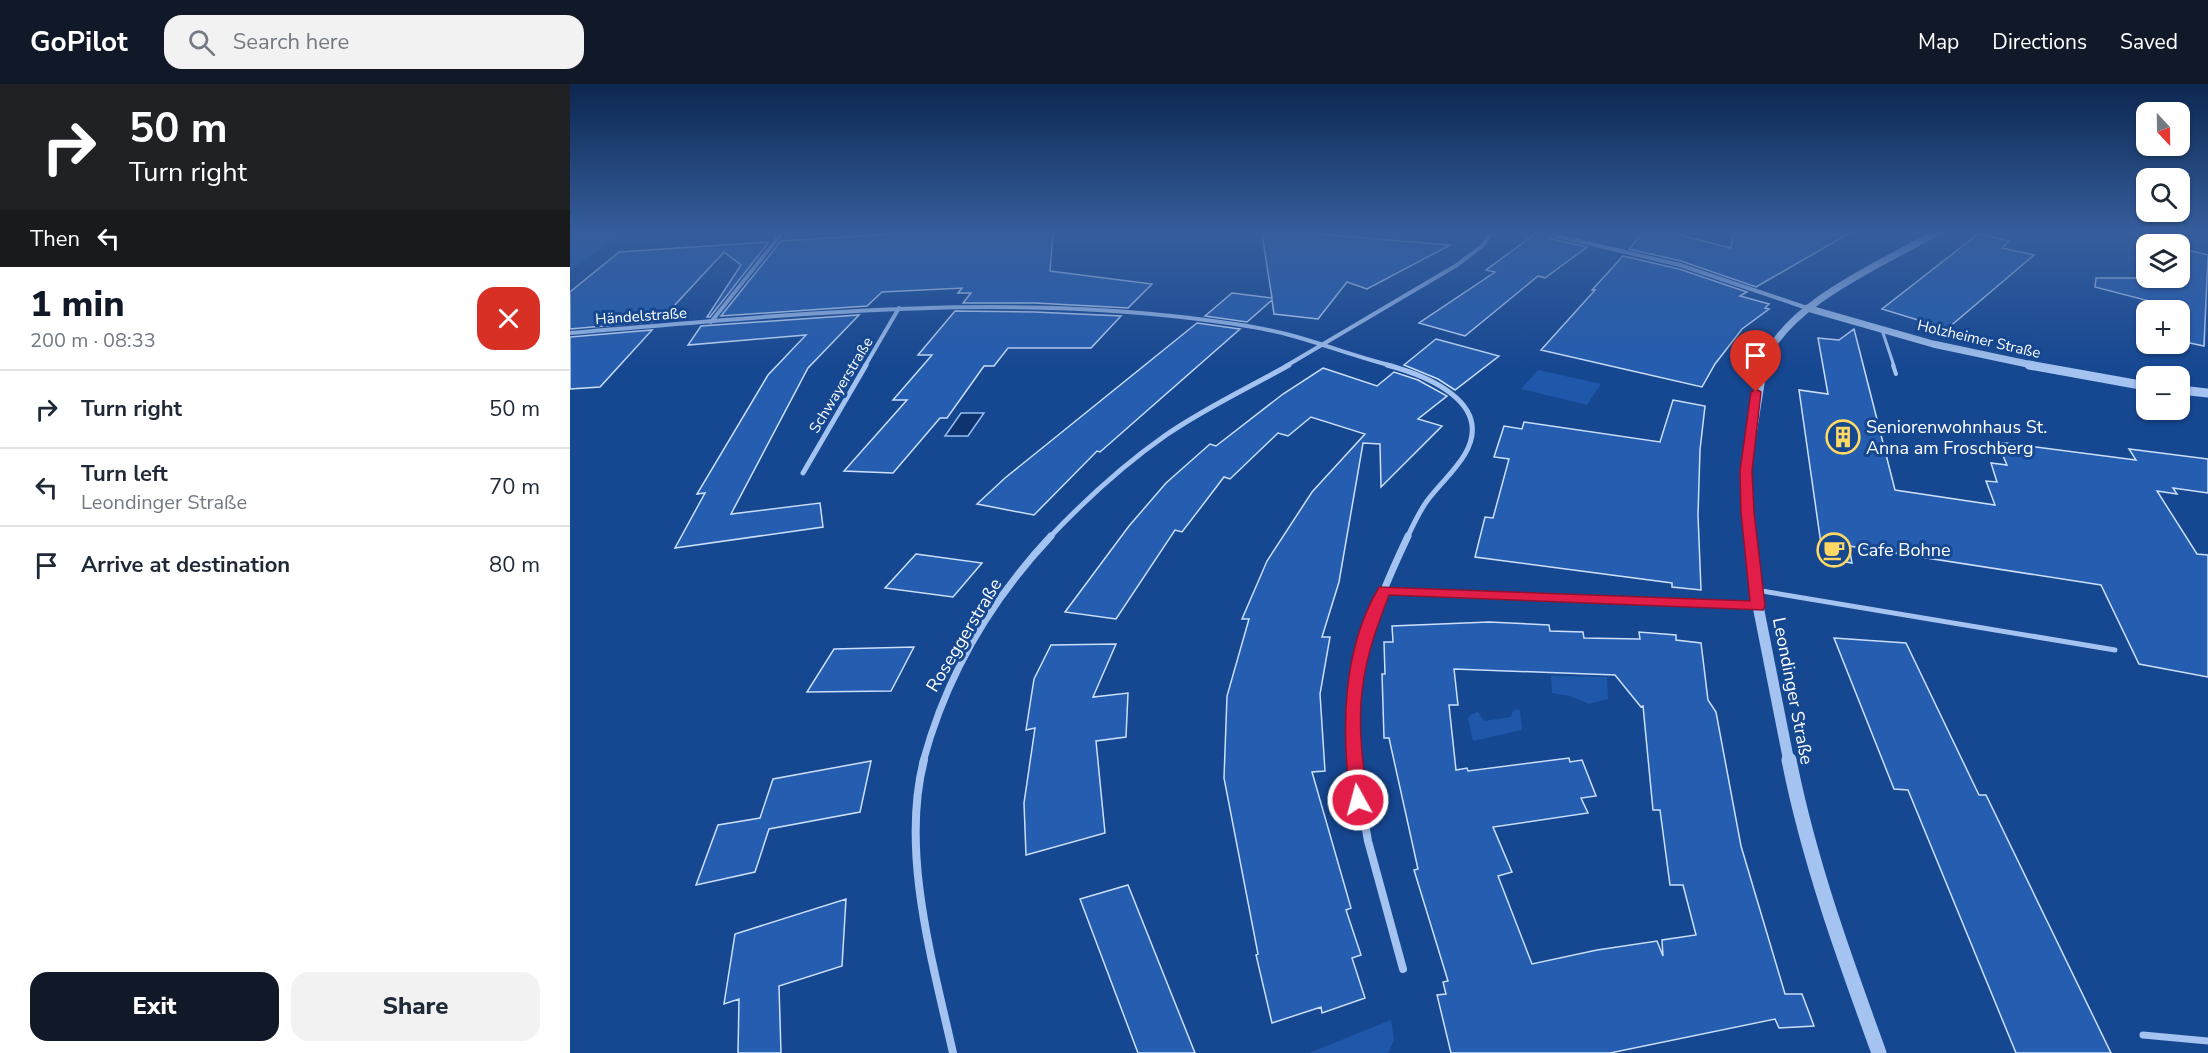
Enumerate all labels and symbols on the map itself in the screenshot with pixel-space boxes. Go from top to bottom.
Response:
north arrow [2136,102,2190,156]
street label: Händelstraße [595,303,688,329]
street label: Holzheimer Straße [1915,315,2043,363]
pin [1730,330,1781,392]
street label: Schwayerstraße [804,333,878,437]
place label: Seniorenwohnhaus St. Anna am Froschberg [1866,415,2047,460]
building icon: Seniorenwohnhaus St. Anna am Froschberg [1825,419,1861,455]
cafe icon: Cafe Bohne [1816,532,1852,568]
place label: Cafe Bohne [1857,538,1951,562]
street label: Roseggerstraße [921,574,1007,696]
street label: Leondinger Straße [1767,615,1819,767]
position arrow [1326,768,1390,832]

